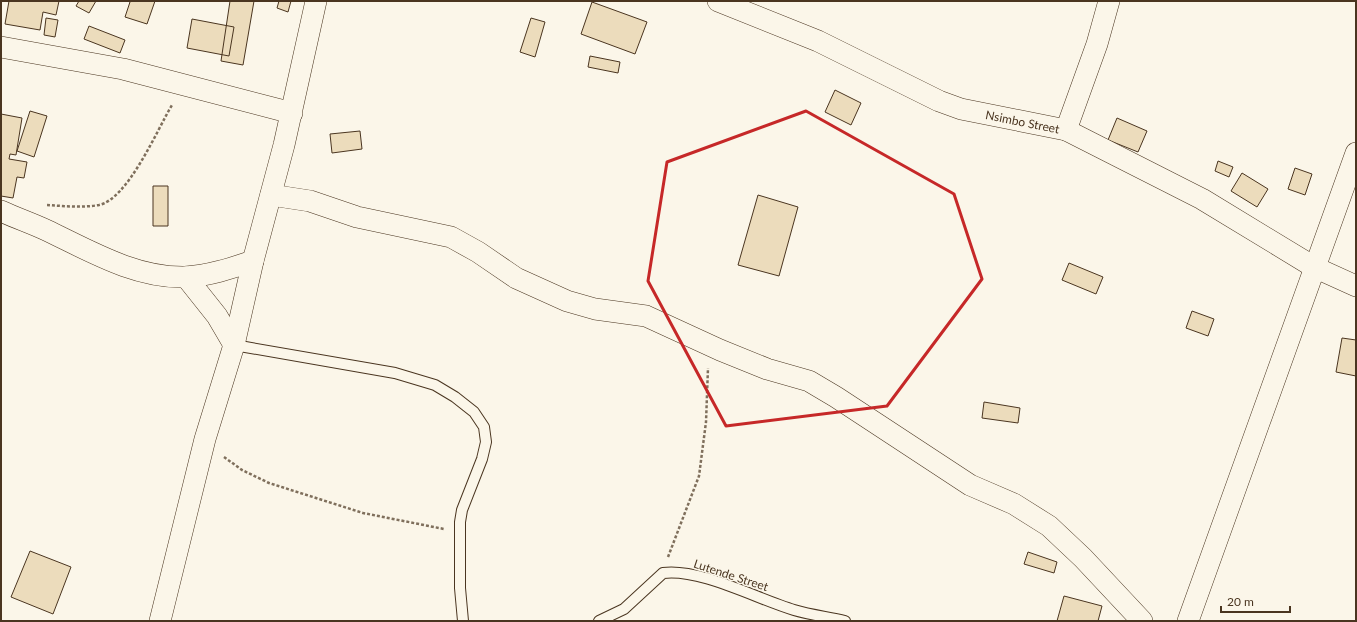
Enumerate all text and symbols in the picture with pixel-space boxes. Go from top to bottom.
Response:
street label: Nsimbo Street [984,107,1062,136]
street label: Lutende Street [692,556,771,594]
scale bar [1221,588,1290,614]
text: 20 m [1227,594,1254,609]

